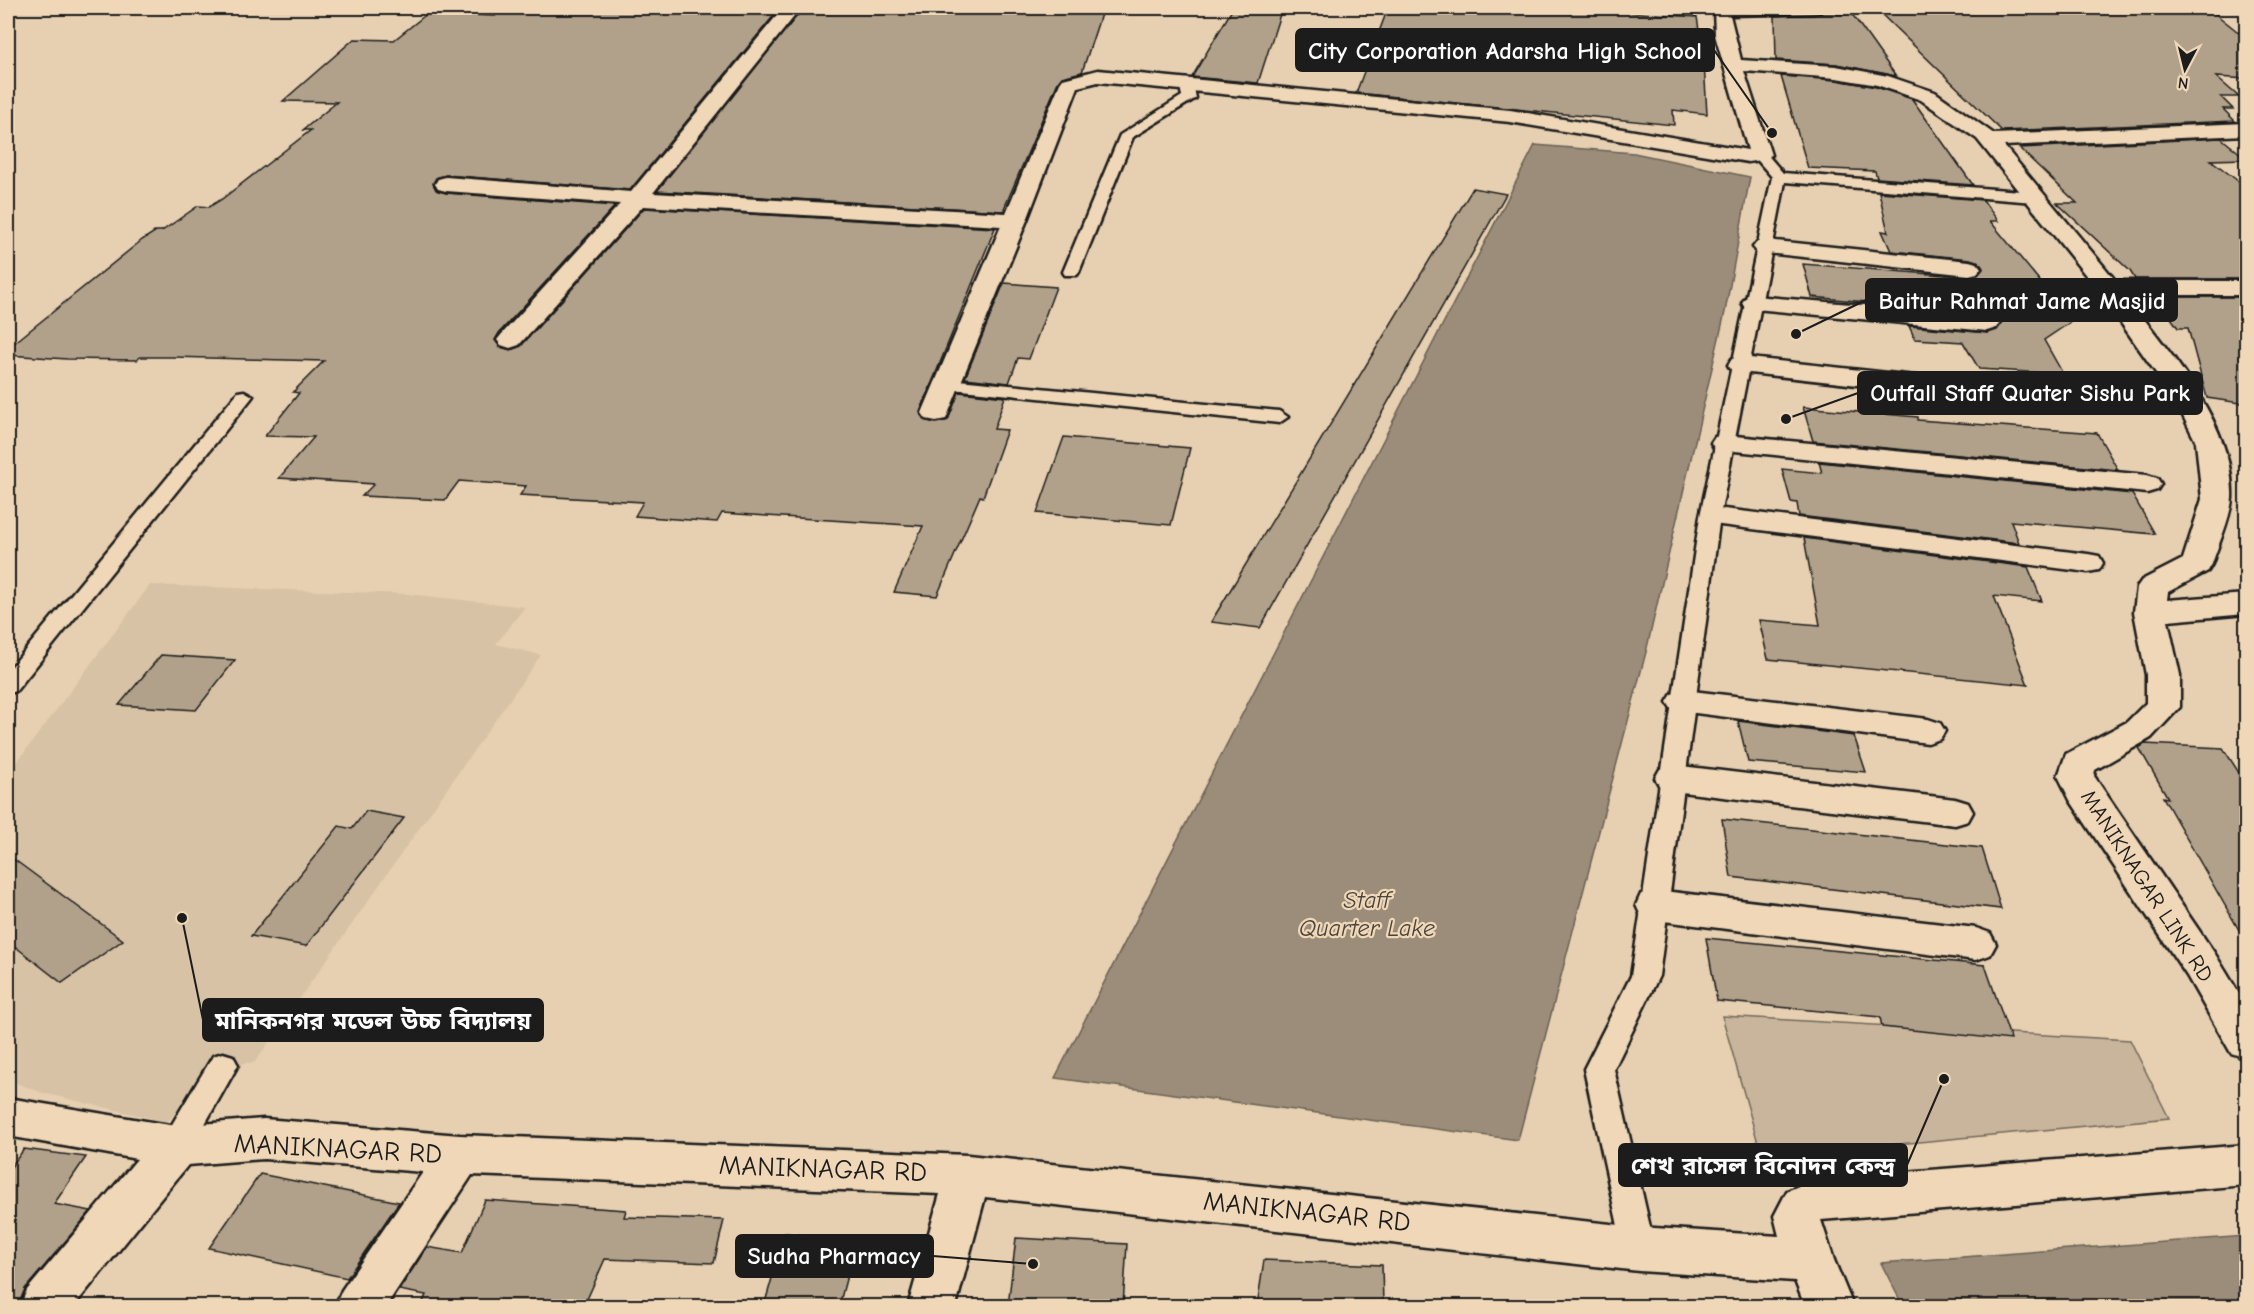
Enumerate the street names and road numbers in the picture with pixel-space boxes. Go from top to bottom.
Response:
street label: MANIKNAGAR LINK RD [2075,785,2219,987]
street label: MANIKNAGAR RD [233,1128,443,1170]
street label: MANIKNAGAR RD [718,1150,928,1188]
street label: MANIKNAGAR RD [1202,1186,1412,1238]

